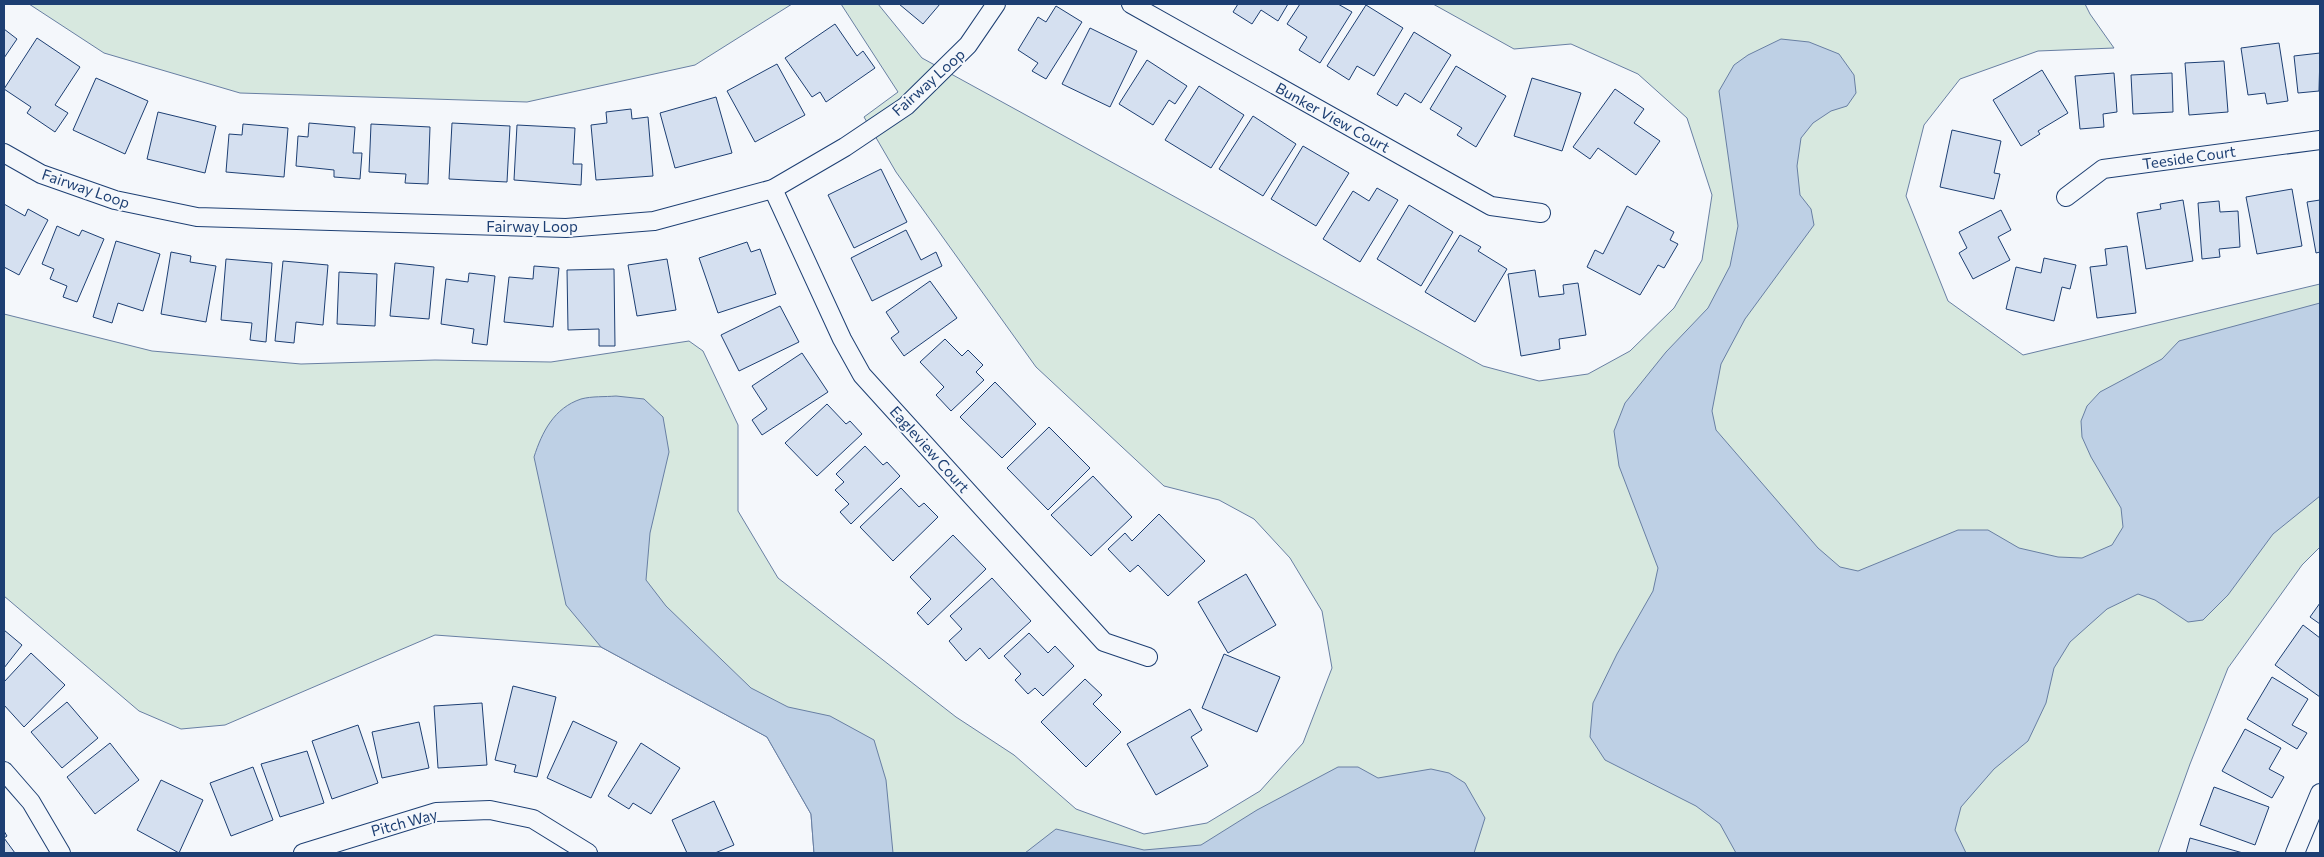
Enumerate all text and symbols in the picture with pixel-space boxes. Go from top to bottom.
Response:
street label: Fairway Loop [888,45,968,119]
street label: Bunker View Court [1273,78,1393,156]
street label: Teeside Court [2141,142,2237,172]
street label: Fairway Loop [40,165,132,211]
street label: Fairway Loop [486,217,578,235]
street label: Eagleview Court [886,402,974,496]
street label: Pitch Way [369,804,439,840]

